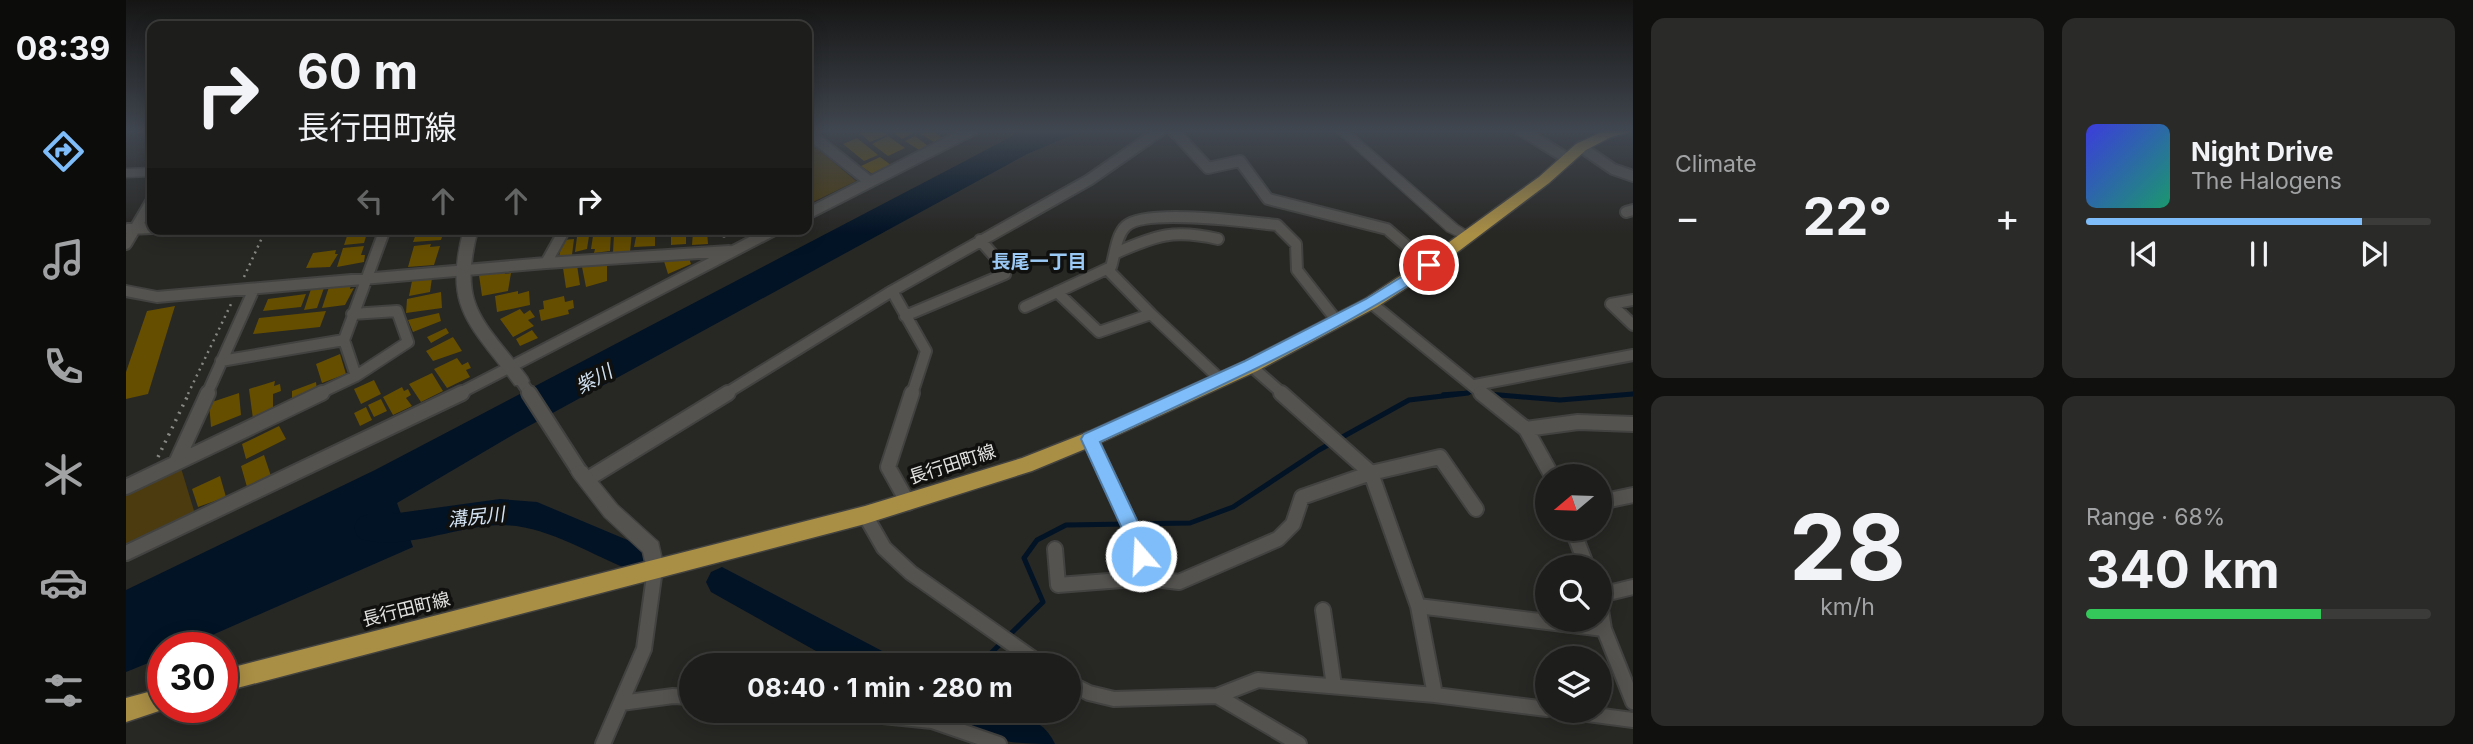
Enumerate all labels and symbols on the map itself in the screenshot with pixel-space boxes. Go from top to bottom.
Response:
pin [1399,235,1459,295]
district label: 長尾一丁目 [991,250,1087,273]
water label: 紫川 [572,359,618,398]
street label: 長行田町線 [906,440,998,488]
north arrow [1535,464,1612,541]
water label: 溝尻川 [446,502,508,531]
position arrow [1104,519,1178,593]
street label: 長行田町線 [360,588,452,630]
speed limit sign: 30 [147,632,238,723]

